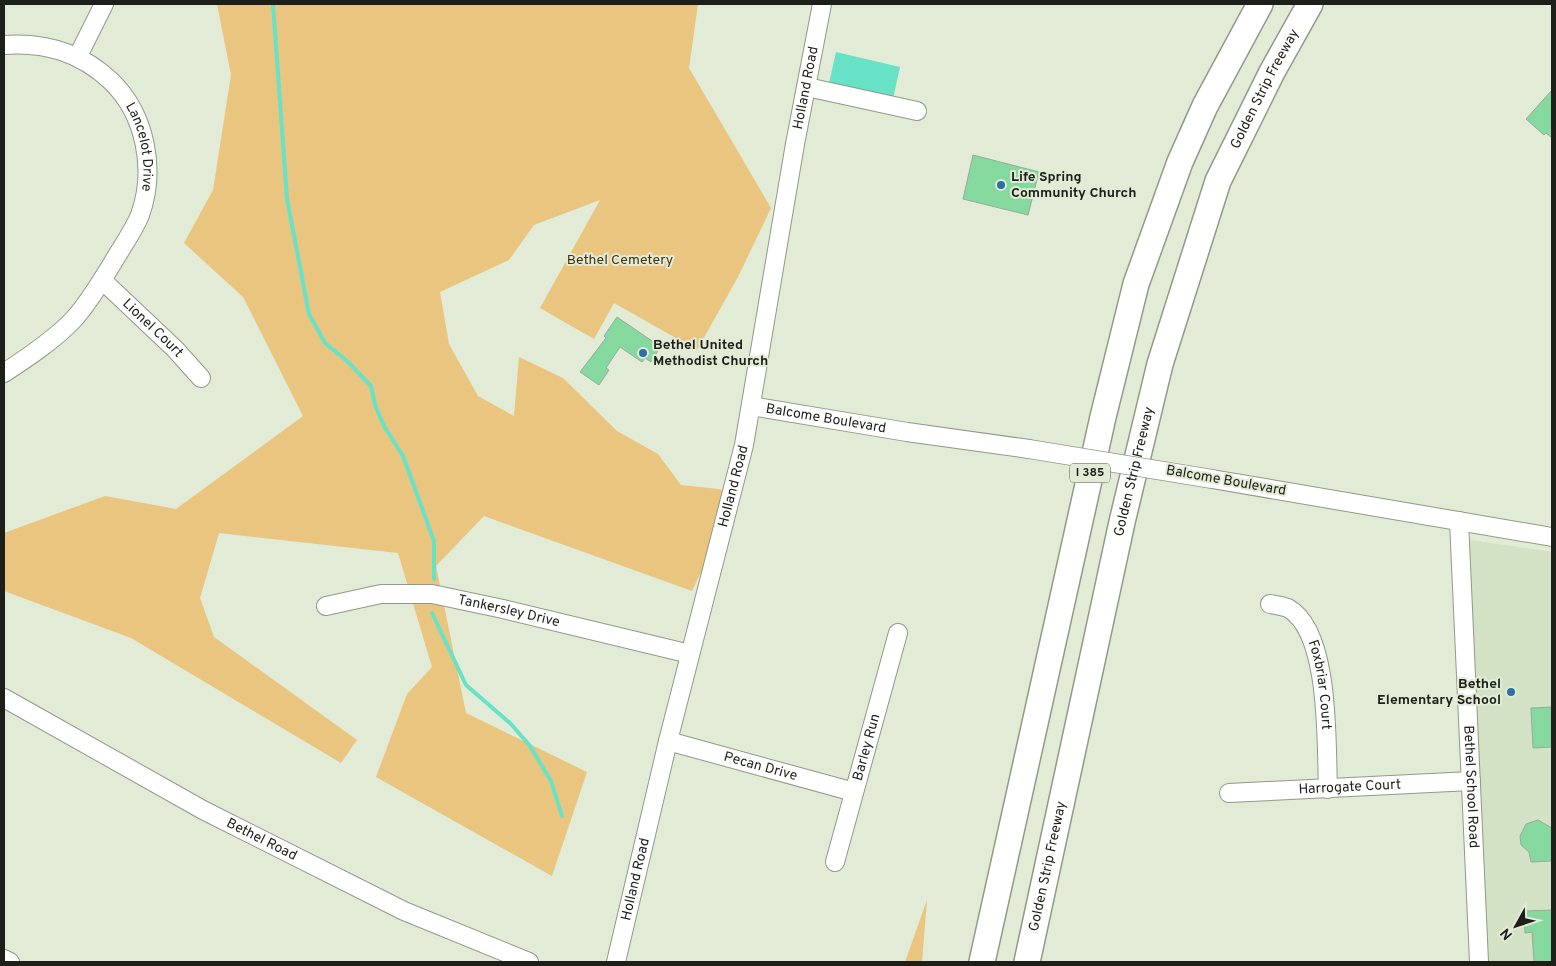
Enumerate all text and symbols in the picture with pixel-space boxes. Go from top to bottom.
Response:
street label: Golden Strip Freeway [1227,26,1303,152]
street label: Holland Road [789,45,822,131]
street label: Lancelot Drive [122,99,156,193]
place label: Life Spring Community Church [1011,169,1136,202]
marker: Life Spring Community Church [995,179,1007,191]
park label: Bethel Cemetery [567,252,673,269]
street label: Lionel Court [119,295,187,361]
place label: Bethel United Methodist Church [653,337,768,370]
marker: Bethel United Methodist Church [637,347,649,359]
street label: Balcome Boulevard [765,400,887,437]
street label: Golden Strip Freeway [1111,405,1158,538]
street label: Holland Road [715,443,752,529]
street label: Balcome Boulevard [1165,462,1287,500]
road number: I 385 [1070,463,1110,482]
street label: Tankersley Drive [456,591,562,631]
street label: Foxbriar Court [1304,638,1335,730]
place label: Bethel Elementary School [1377,676,1501,709]
marker: Bethel Elementary School [1505,686,1517,698]
street label: Barley Run [849,712,884,783]
street label: Bethel School Road [1460,725,1482,848]
street label: Pecan Drive [722,748,799,785]
street label: Harrogate Court [1298,776,1401,798]
street label: Golden Strip Freeway [1025,800,1070,933]
street label: Bethel Road [224,815,300,864]
street label: Holland Road [618,836,653,922]
north arrow [1491,901,1541,951]
text: N [1497,924,1517,943]

